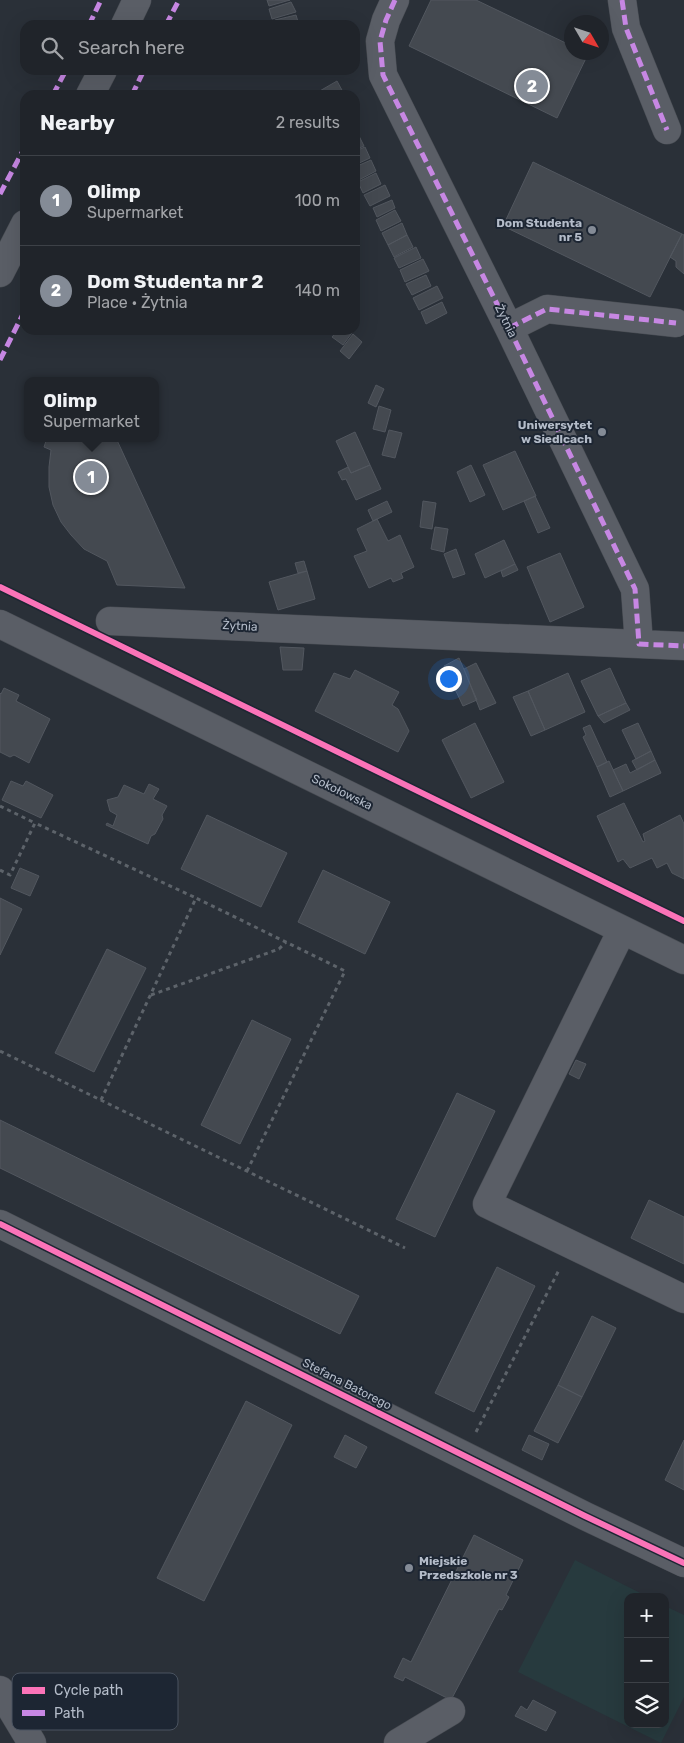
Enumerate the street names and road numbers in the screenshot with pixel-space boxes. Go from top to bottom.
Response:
street label: Żytnia [492,302,520,340]
street label: Żytnia [222,618,258,634]
street label: Sokołowska [310,771,374,813]
street label: Stefana Batorego [300,1355,394,1413]

